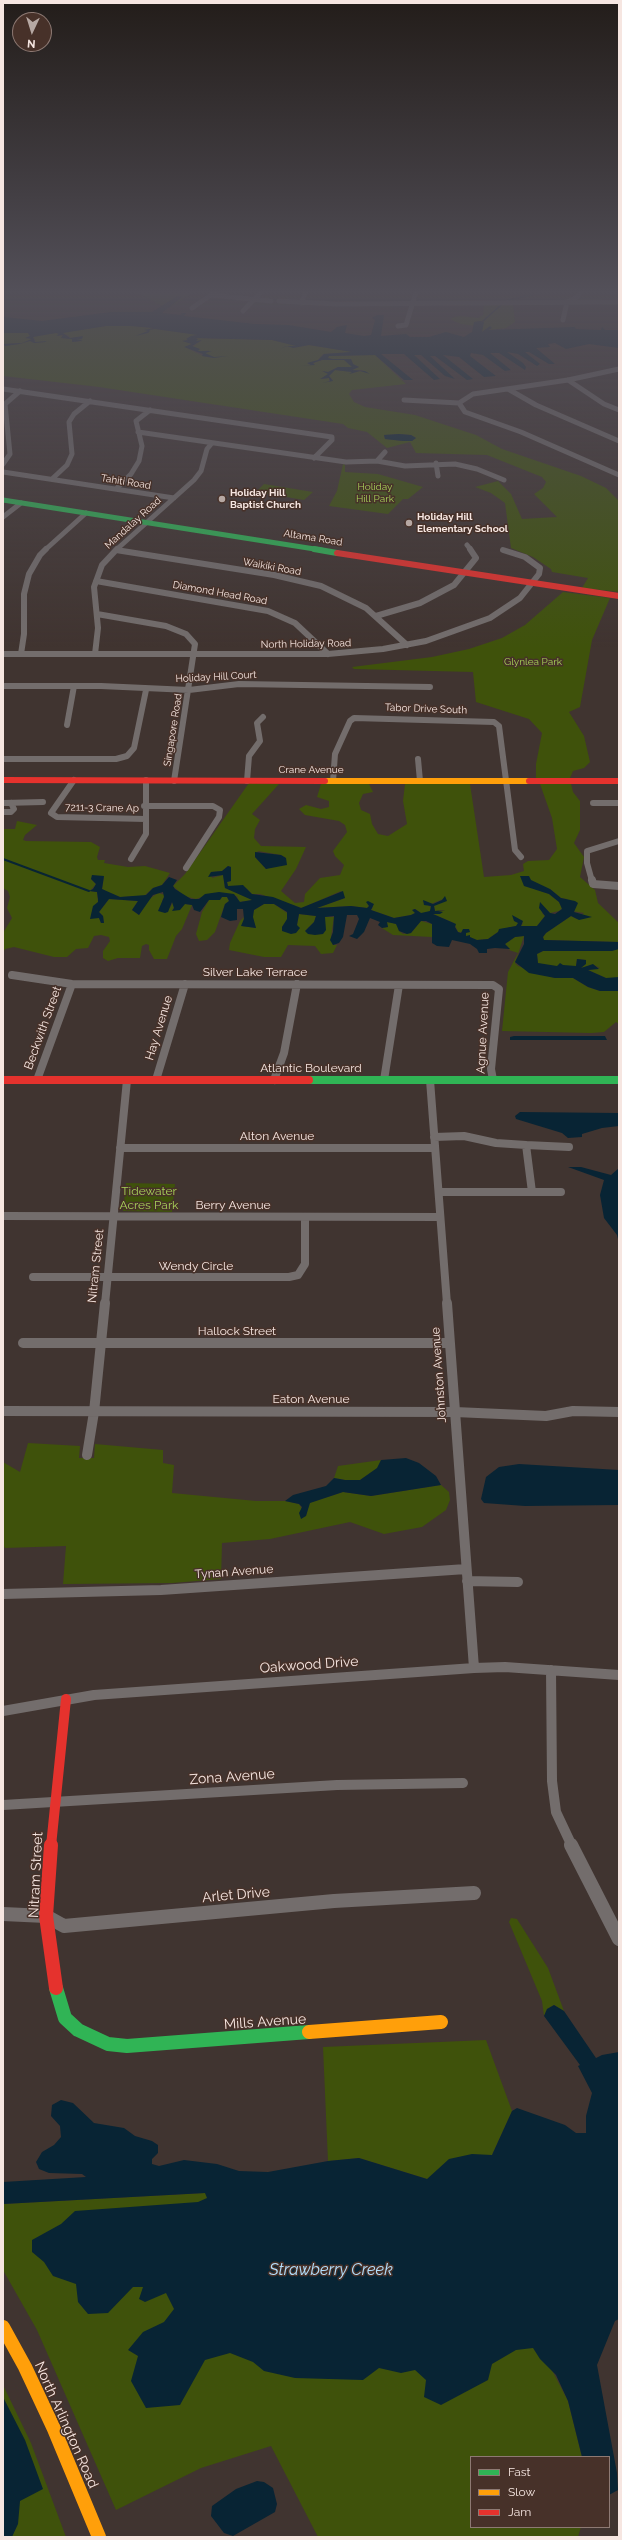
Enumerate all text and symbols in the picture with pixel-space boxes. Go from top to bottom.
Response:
north arrow [12,12,52,52]
text: N [27,37,36,50]
street label: Tahiti Road [100,472,152,492]
park label: Holiday Hill Park [356,481,394,504]
place label: Holiday Hill Baptist Church [230,487,301,510]
marker: Holiday Hill Baptist Church [217,494,227,504]
street label: Mandalay Road [102,495,164,551]
place label: Holiday Hill Elementary School [417,511,508,534]
marker: Holiday Hill Elementary School [404,518,414,528]
street label: Altama Road [283,527,343,549]
street label: Waikiki Road [242,556,302,578]
street label: Diamond Head Road [172,579,268,607]
street label: North Holiday Road [261,637,351,651]
park label: Glynlea Park [504,656,562,668]
street label: Holiday Hill Court [175,669,257,685]
street label: Singapore Road [161,693,185,767]
street label: Tabor Drive South [385,702,467,716]
street label: Crane Avenue [278,764,344,776]
street label: 7211-3 Crane Ap [65,801,139,815]
street label: Silver Lake Terrace [203,965,307,979]
street label: Beckwith Street [21,984,65,1072]
street label: Agnue Avenue [474,992,492,1074]
street label: Hay Avenue [142,994,176,1062]
street label: Atlantic Boulevard [260,1061,362,1075]
street label: Alton Avenue [240,1129,314,1143]
park label: Tidewater Acres Park [120,1184,178,1212]
street label: Berry Avenue [195,1198,271,1212]
street label: Nitram Street [85,1228,107,1304]
street label: Wendy Circle [159,1259,233,1273]
street label: Hallock Street [198,1324,276,1338]
street label: Johnston Avenue [428,1327,450,1423]
street label: Eaton Avenue [273,1392,349,1406]
street label: Tynan Avenue [194,1562,274,1582]
street label: Oakwood Drive [259,1653,359,1677]
street label: Zona Avenue [189,1766,275,1788]
street label: Nitram Street [25,1831,47,1919]
street label: Arlet Drive [201,1884,271,1906]
street label: Mills Avenue [223,2011,307,2033]
water label: Strawberry Creek [269,2260,393,2280]
street label: North Arlington Road [31,2359,101,2491]
legend [470,2456,610,2528]
text: Fast [508,2465,531,2479]
text: Slow [508,2485,535,2499]
text: Jam [508,2505,531,2519]

